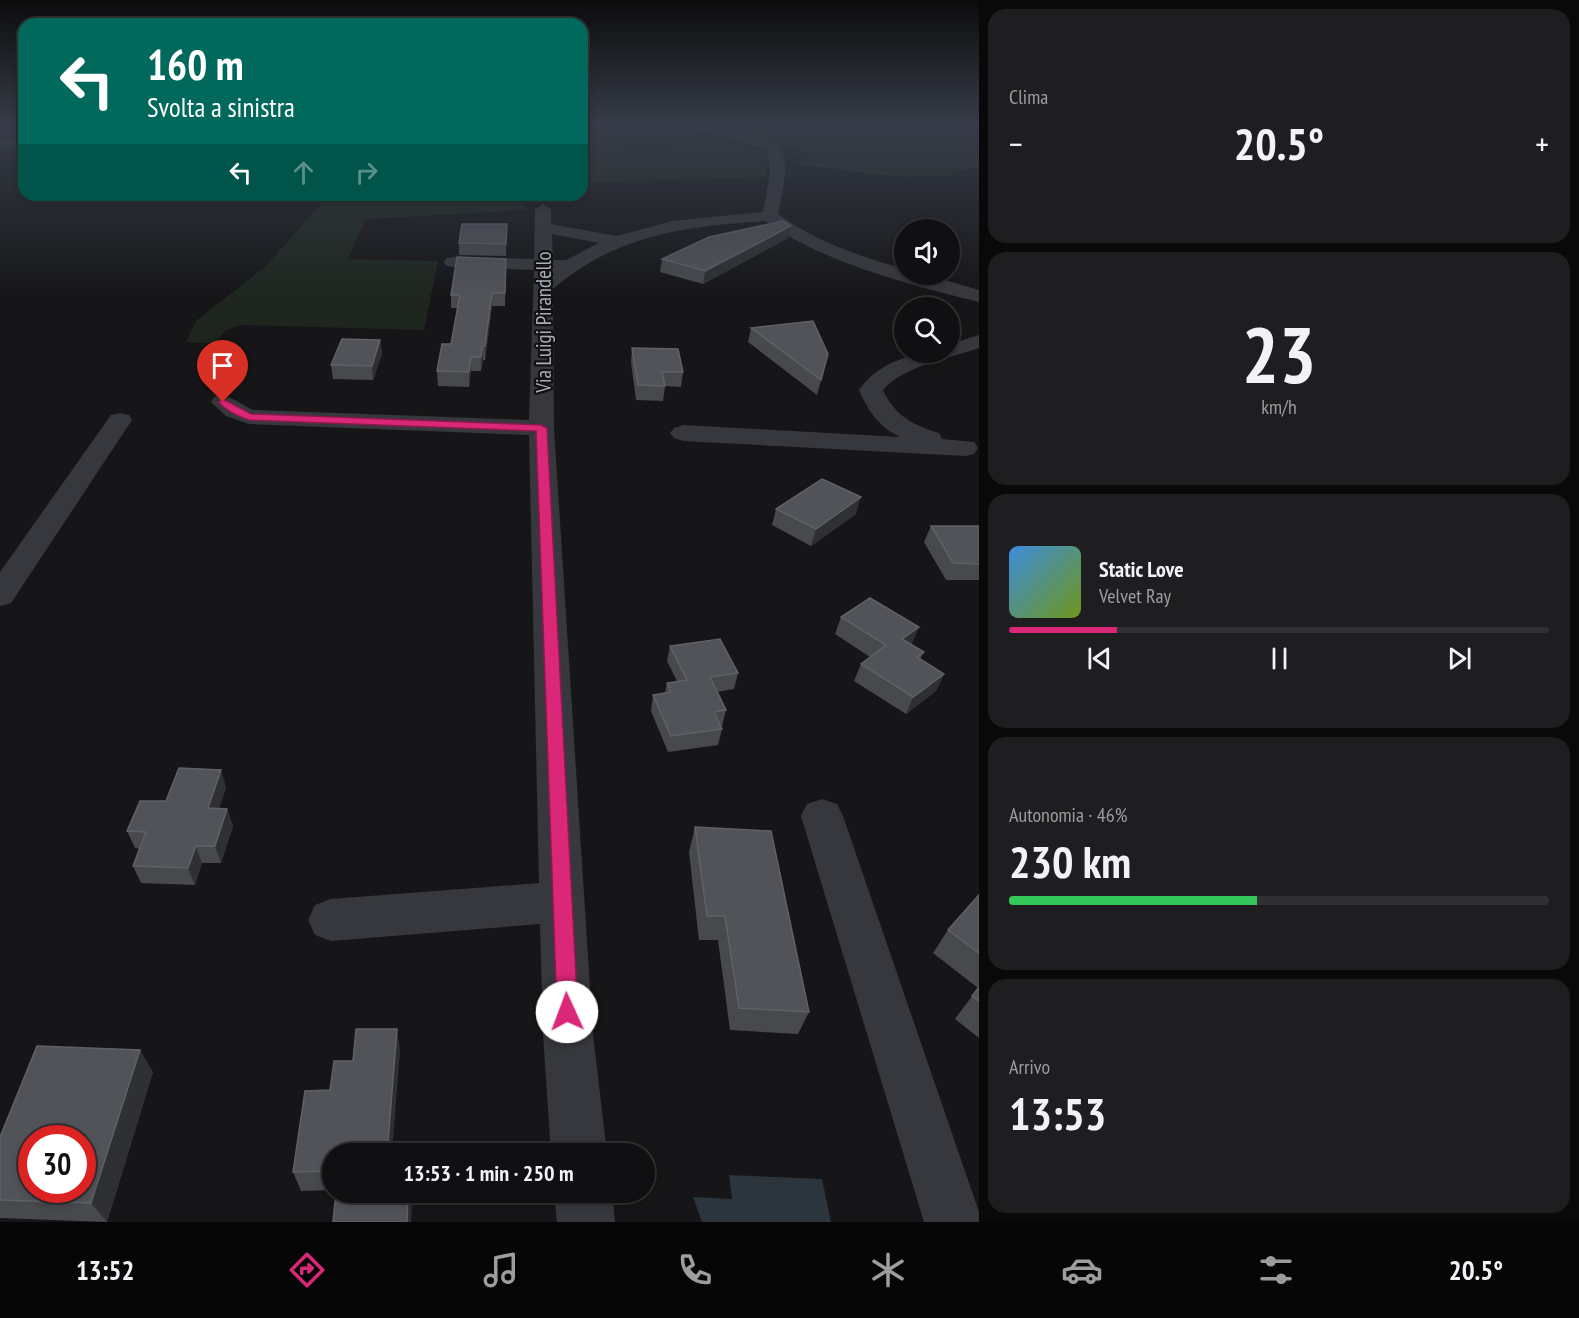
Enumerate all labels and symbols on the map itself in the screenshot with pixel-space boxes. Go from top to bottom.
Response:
street label: Via Luigi Pirandello [530,251,557,394]
pin [197,340,248,402]
position arrow [535,980,599,1044]
speed limit sign: 30 [18,1125,96,1203]

